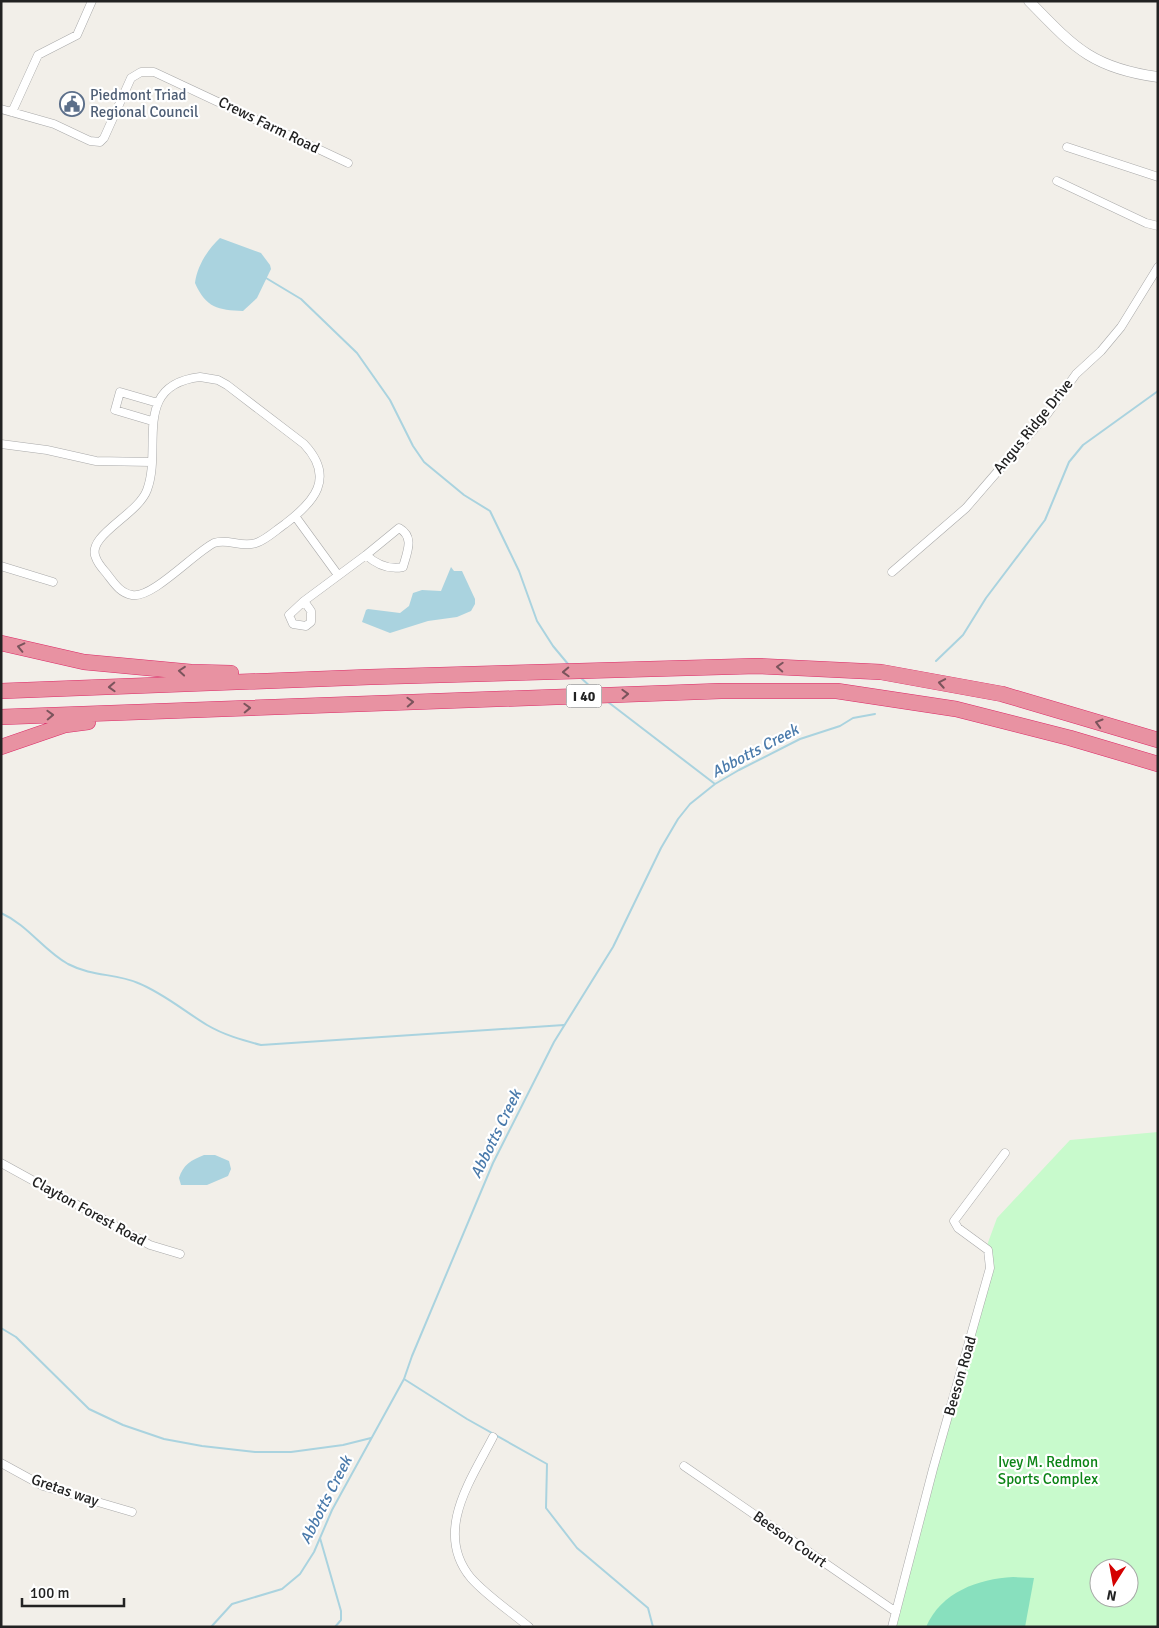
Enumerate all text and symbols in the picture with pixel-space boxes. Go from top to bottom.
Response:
place label: Piedmont Triad Regional Council [90,86,198,121]
public building icon: Piedmont Triad Regional Council [59,91,85,117]
street label: Crews Farm Road [216,93,322,157]
street label: Angus Ridge Drive [989,375,1077,477]
one-way arrow [17,642,26,653]
one-way arrow [776,662,784,673]
one-way arrow [177,666,185,677]
one-way arrow [561,666,569,677]
one-way arrow [937,679,946,689]
one-way arrow [107,681,115,692]
road number: I 40 [566,684,602,708]
one-way arrow [621,689,629,700]
one-way arrow [406,697,414,708]
one-way arrow [244,703,252,714]
one-way arrow [46,710,54,720]
one-way arrow [1096,718,1104,728]
water label: Abbotts Creek [708,719,804,782]
water label: Abbotts Creek [466,1085,527,1181]
street label: Clayton Forest Road [29,1172,149,1250]
street label: Beeson Road [940,1334,980,1418]
water label: Abbotts Creek [295,1451,358,1547]
park label: Ivey M. Redmon Sports Complex [998,1453,1098,1488]
street label: Gretas way [29,1470,101,1510]
street label: Beeson Court [750,1507,830,1571]
north arrow [1089,1558,1139,1608]
scale bar [22,1576,125,1608]
text: 100 m [30,1584,70,1602]
text: N [1105,1586,1118,1605]

